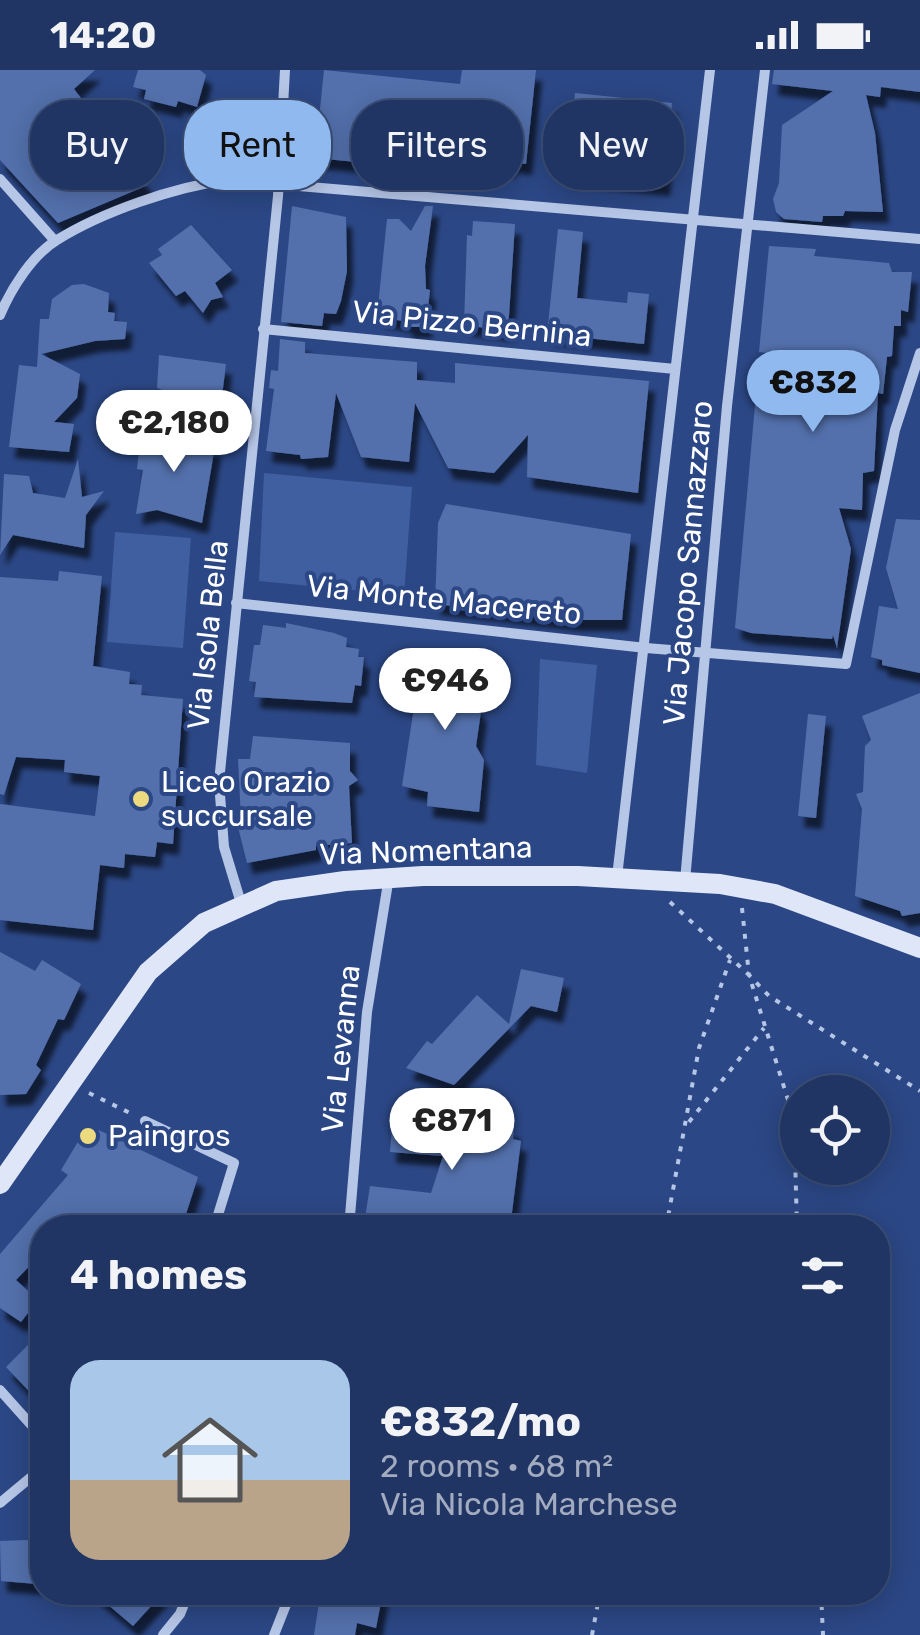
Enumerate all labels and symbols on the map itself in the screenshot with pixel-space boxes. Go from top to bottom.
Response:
street label: Via Pizzo Bernina [350,294,594,354]
pin: €832 [754,350,872,435]
pin: €2,180 [93,390,255,475]
street label: Via Jacopo Sannazzaro [656,399,720,727]
street label: Via Isola Bella [180,538,236,732]
street label: Via Monte Macereto [305,568,583,632]
pin: €946 [386,648,504,733]
place label: Liceo Orazio succursale [161,764,331,834]
marker: Liceo Orazio succursale [130,788,152,810]
street label: Via Nomentana [319,829,533,873]
street label: Via Levanna [314,963,368,1135]
pin: €871 [393,1088,511,1173]
place label: Paingros [108,1118,231,1154]
marker: Paingros [77,1125,99,1147]

